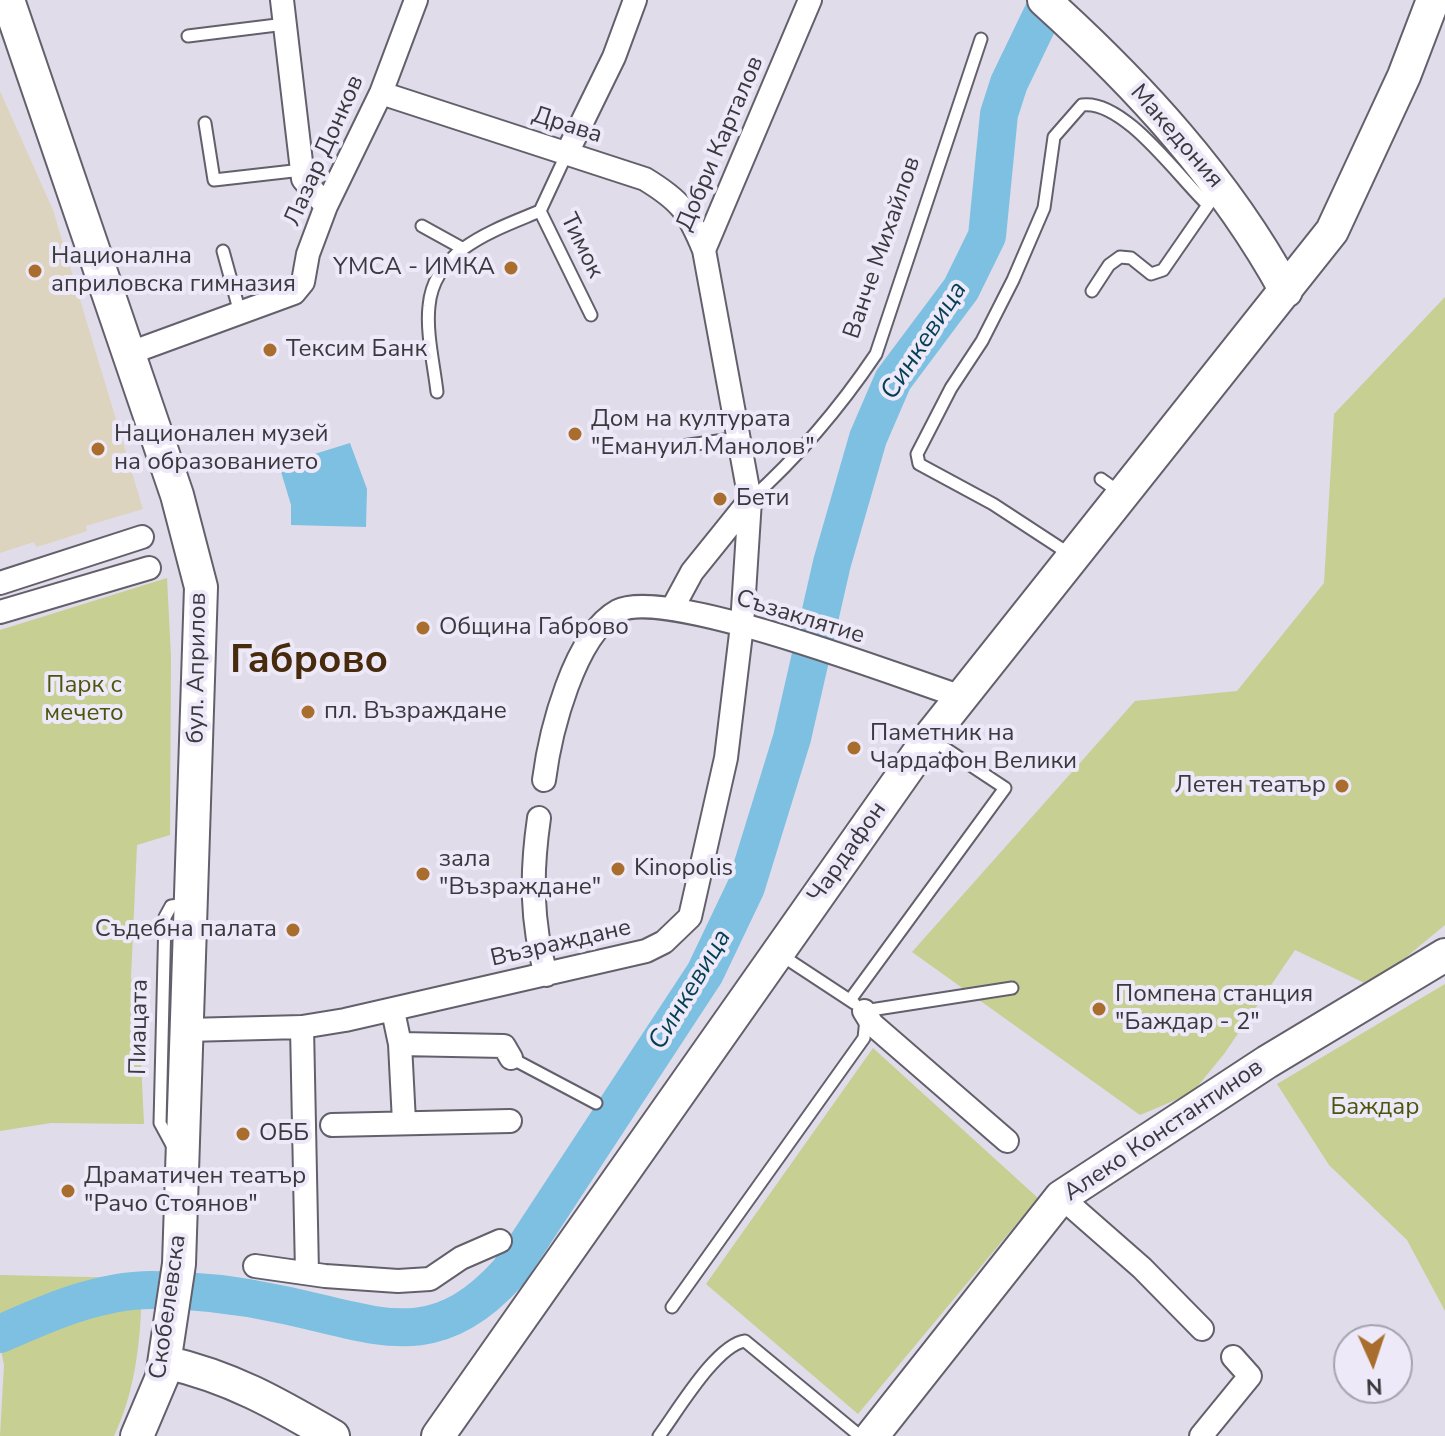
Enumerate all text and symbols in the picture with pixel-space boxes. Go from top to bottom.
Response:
street label: Добри Карталов [671,52,771,236]
street label: Лазар Донков [279,71,371,231]
street label: Македония [1123,79,1229,195]
street label: Драва [528,101,606,151]
street label: Ванче Михайлов [838,153,928,343]
street label: Тимок [553,209,609,283]
place label: Национална априловска гимназия [51,243,296,299]
place label: YMCA - ИМКА [333,254,495,282]
marker: YMCA - ИМКА [502,259,520,277]
marker: Национална априловска гимназия [26,262,44,280]
water label: Синкевица [875,276,975,406]
place label: Тексим Банк [286,336,427,364]
marker: Тексим Банк [261,341,279,359]
place label: Дом на културата "Емануил Манолов" [591,406,815,462]
place label: Национален музей на образованието [114,421,329,477]
marker: Дом на културата "Емануил Манолов" [566,425,584,443]
marker: Национален музей на образованието [89,440,107,458]
place label: Бети [736,485,790,513]
marker: Бети [711,490,729,508]
street label: Съзаклятие [732,585,868,651]
street label: бул. Априлов [182,592,214,744]
place label: Община Габрово [439,614,629,642]
marker: Община Габрово [414,619,432,637]
district label: Габрово [230,638,388,686]
park label: Парк с мечето [44,672,124,728]
place label: пл. Възраждане [324,698,507,726]
marker: пл. Възраждане [299,703,317,721]
place label: Паметник на Чардафон Велики [870,720,1077,776]
marker: Паметник на Чардафон Велики [845,739,863,757]
place label: Летен театър [1175,772,1326,800]
marker: Летен театър [1333,777,1351,795]
street label: Чардафон [803,797,893,909]
place label: зала "Възраждане" [439,846,601,902]
place label: Kinopolis [634,855,733,883]
marker: Kinopolis [609,860,627,878]
marker: зала "Възраждане" [414,865,432,883]
street label: Възраждане [488,914,634,974]
place label: Съдебна палата [95,916,277,944]
marker: Съдебна палата [284,921,302,939]
water label: Синкевица [643,924,739,1056]
street label: Пиацата [125,979,155,1075]
place label: Помпена станция "Баждар - 2" [1115,981,1313,1037]
marker: Помпена станция "Баждар - 2" [1090,1000,1108,1018]
street label: Алеко Константинов [1059,1054,1269,1208]
park label: Баждар [1331,1094,1419,1122]
place label: ОББ [259,1120,309,1148]
marker: ОББ [234,1125,252,1143]
place label: Драматичен театър "Рачо Стоянов" [84,1163,306,1219]
marker: Драматичен театър "Рачо Стоянов" [59,1182,77,1200]
street label: Скобелевска [145,1233,193,1381]
north arrow [1333,1324,1413,1404]
text: N [1365,1371,1383,1401]

